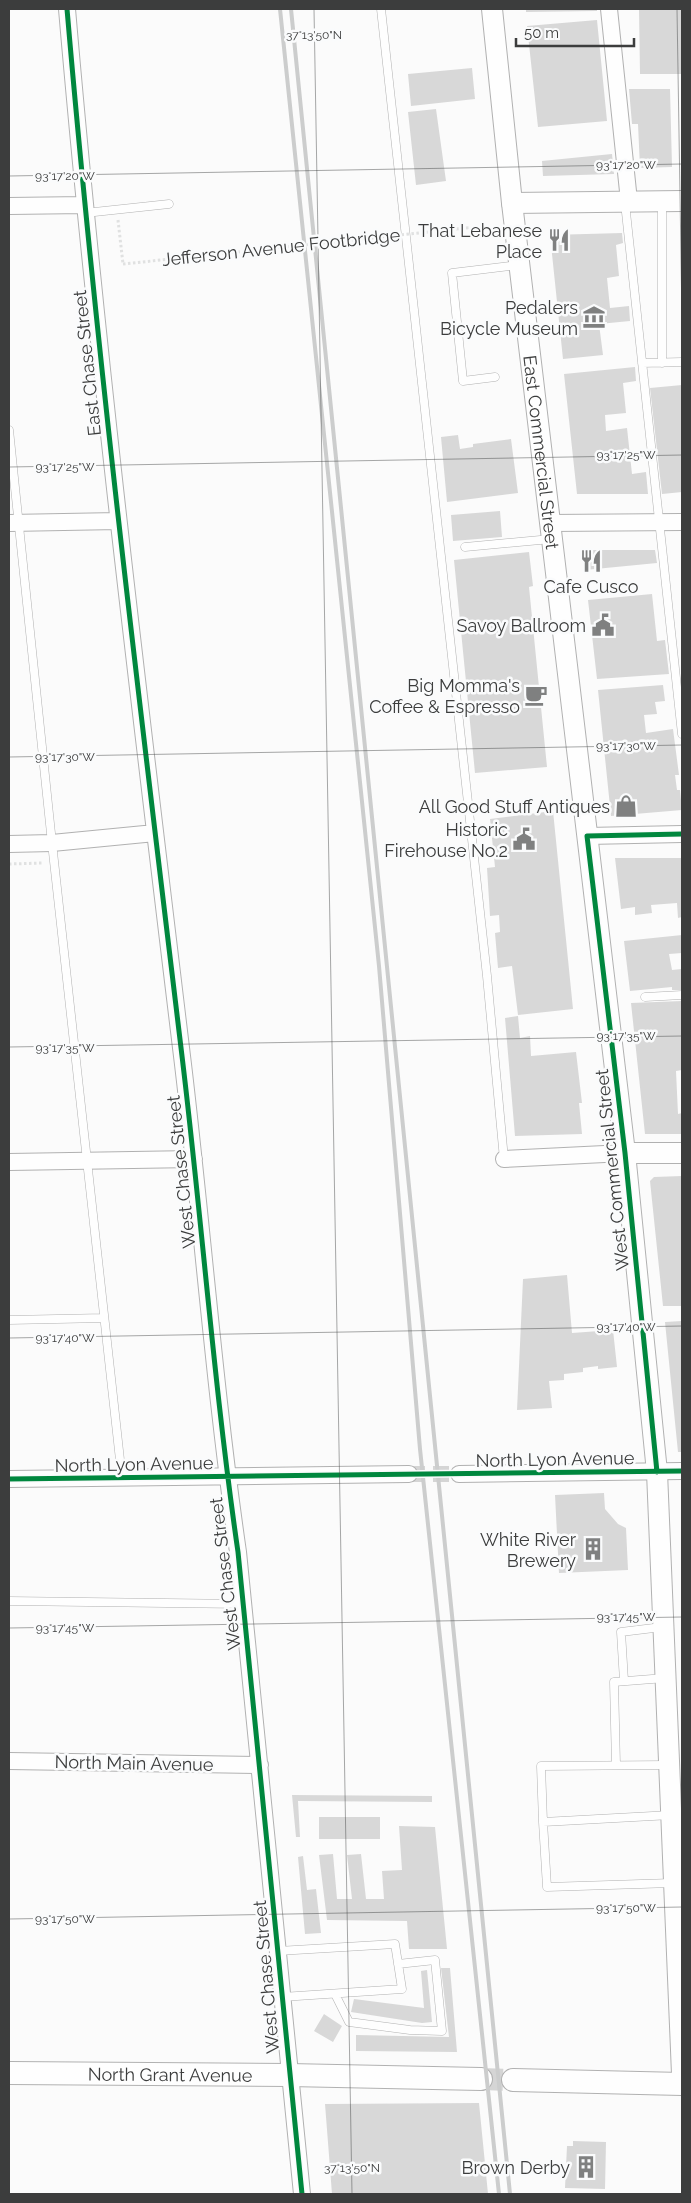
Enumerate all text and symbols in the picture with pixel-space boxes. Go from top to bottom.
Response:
scale bar [516,15,634,47]
text: 50 m [524,24,559,42]
text: 37°13'50"N [286,28,342,42]
text: 93°17'20"W [596,158,656,172]
text: 93°17'20"W [35,169,95,183]
place label: That Lebanese Place [418,220,542,262]
street label: Jefferson Avenue Footbridge [161,224,402,270]
restaurant icon: That Lebanese Place [546,227,572,253]
street label: East Chase Street [69,289,105,437]
place label: Pedalers Bicycle Museum [440,297,578,339]
museum icon: Pedalers Bicycle Museum [581,304,607,330]
street label: East Commercial Street [520,354,564,550]
text: 93°17'25"W [596,448,656,462]
text: 93°17'25"W [35,460,95,474]
restaurant icon: Cafe Cusco [578,548,604,574]
place label: Cafe Cusco [543,576,639,597]
public building icon: Savoy Ballroom [590,612,616,638]
place label: Savoy Ballroom [456,615,586,636]
place label: Big Momma's Coffee & Espresso [369,675,520,717]
cafe icon: Big Momma's Coffee & Espresso [523,682,549,708]
text: 93°17'30"W [596,739,656,753]
text: 93°17'30"W [35,750,95,764]
shop icon: All Good Stuff Antiques [613,793,639,819]
place label: All Good Stuff Antiques [419,796,610,817]
place label: Historic Firehouse No.2 [384,819,508,861]
public building icon: Historic Firehouse No.2 [511,826,537,852]
text: 93°17'35"W [596,1029,656,1043]
text: 93°17'35"W [35,1041,95,1055]
street label: West Commercial Street [591,1068,633,1272]
street label: West Chase Street [163,1094,199,1250]
text: 93°17'40"W [596,1320,656,1334]
text: 93°17'40"W [35,1331,95,1345]
street label: North Lyon Avenue [475,1447,635,1471]
street label: North Lyon Avenue [54,1452,214,1476]
street label: West Chase Street [205,1496,245,1652]
place label: White River Brewery [480,1529,577,1571]
building icon: White River Brewery [580,1536,606,1562]
text: 93°17'45"W [597,1610,656,1624]
text: 93°17'45"W [36,1621,95,1635]
street label: North Main Avenue [54,1751,214,1775]
street label: West Chase Street [249,1899,283,2055]
text: 93°17'50"W [596,1901,656,1915]
text: 93°17'50"W [35,1912,95,1926]
street label: North Grant Avenue [88,2063,253,2085]
building icon: Brown Derby [573,2154,599,2180]
place label: Brown Derby [462,2157,570,2178]
text: 37°13'50"N [324,2161,380,2175]

